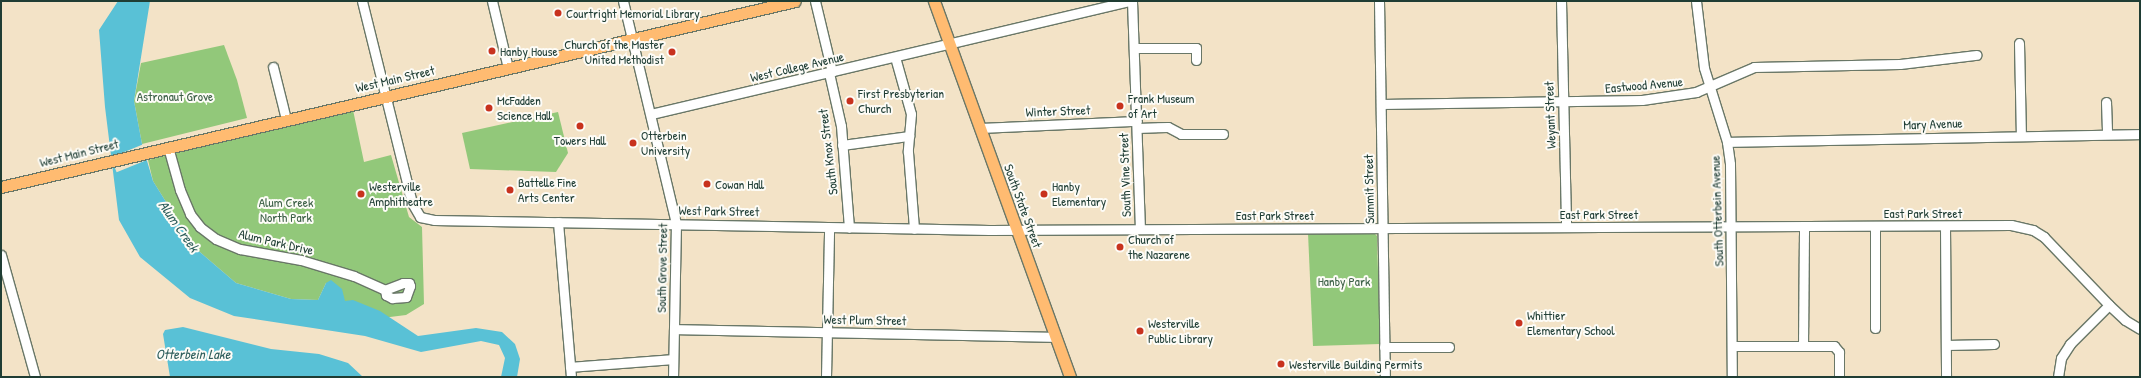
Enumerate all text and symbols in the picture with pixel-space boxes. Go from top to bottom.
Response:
place label: Courtright Memorial Library [566,5,700,21]
marker: Courtright Memorial Library [553,8,563,18]
place label: Church of the Master United Methodist [564,37,664,68]
place label: Hanby House [500,43,558,59]
marker: Hanby House [487,46,497,56]
marker: Church of the Master United Methodist [667,47,677,57]
street label: West College Avenue [749,49,845,85]
street label: West Main Street [354,62,436,96]
street label: Eastwood Avenue [1605,74,1683,96]
street label: Weyant Street [1541,81,1559,149]
place label: First Presbyterian Church [858,86,944,117]
park label: Astronaut Grove [137,88,213,104]
place label: Frank Museum of Art [1128,91,1194,122]
place label: McFadden Science Hall [497,93,552,124]
marker: First Presbyterian Church [845,96,855,106]
marker: Frank Museum of Art [1115,101,1125,111]
street label: Winter Street [1025,102,1091,120]
marker: McFadden Science Hall [484,103,494,113]
street label: South Knox Street [815,108,841,196]
street label: Mary Avenue [1903,115,1963,133]
marker: Towers Hall [575,121,585,131]
place label: Otterbein University [641,128,690,159]
place label: Towers Hall [554,132,606,148]
street label: South Vine Street [1116,133,1134,217]
street label: West Main Street [38,136,120,170]
marker: Otterbein University [628,138,638,148]
street label: Summit Street [1361,154,1377,224]
street label: South Otterbein Avenue [1707,155,1727,267]
street label: South State Street [1001,162,1045,250]
place label: Battelle Fine Arts Center [518,175,576,206]
place label: Cowan Hall [715,176,764,192]
place label: Westerville Amphitheatre [369,179,433,210]
marker: Cowan Hall [702,179,712,189]
place label: Hanby Elementary [1052,179,1106,210]
marker: Battelle Fine Arts Center [505,185,515,195]
marker: Westerville Amphitheatre [356,189,366,199]
marker: Hanby Elementary [1039,189,1049,199]
park label: Alum Creek North Park [259,195,313,226]
water label: Alum Creek [155,197,203,255]
street label: West Park Street [679,202,759,220]
street label: East Park Street [1884,205,1962,221]
street label: East Park Street [1560,206,1638,222]
street label: East Park Street [1236,207,1314,223]
street label: South Grove Street [653,223,671,313]
street label: Alum Park Drive [237,226,315,258]
place label: Church of the Nazarene [1128,232,1190,263]
marker: Church of the Nazarene [1115,242,1125,252]
park label: Hanby Park [1318,273,1370,289]
place label: Whittier Elementary School [1527,308,1615,339]
street label: West Plum Street [824,311,906,329]
place label: Westerville Public Library [1148,316,1213,347]
marker: Whittier Elementary School [1514,318,1524,328]
marker: Westerville Public Library [1135,326,1145,336]
water label: Otterbein Lake [156,346,230,362]
place label: Westerville Building Permits [1289,356,1422,372]
marker: Westerville Building Permits [1276,359,1286,369]

